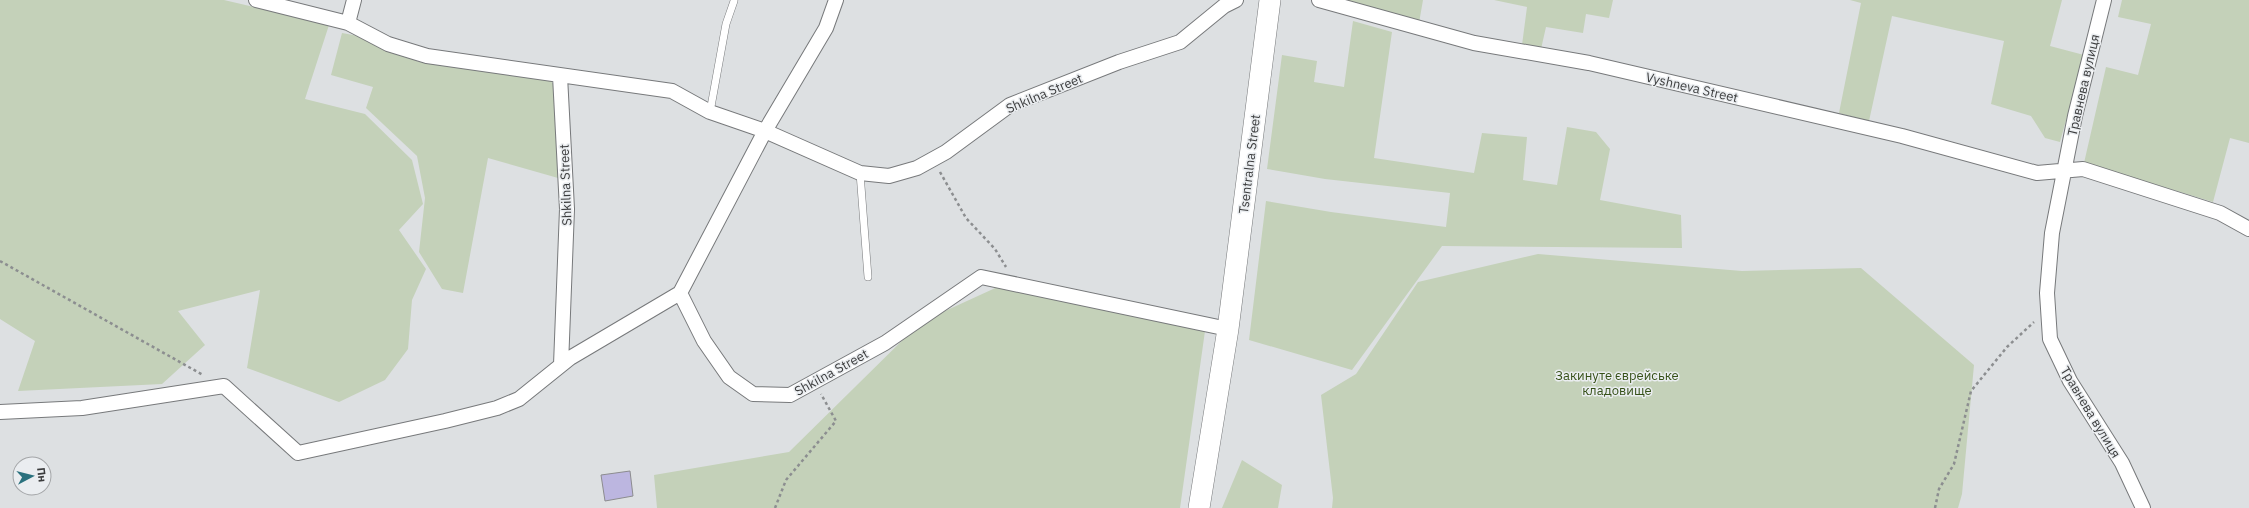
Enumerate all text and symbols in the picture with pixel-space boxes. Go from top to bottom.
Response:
street label: Травнева вулиця [2064,33,2103,138]
street label: Vyshneva Street [1644,69,1740,106]
street label: Shkilna Street [1003,70,1085,117]
street label: Tsentralna Street [1235,113,1264,215]
street label: Shkilna Street [556,144,575,226]
street label: Shkilna Street [791,345,871,400]
street label: Травнева вулиця [2057,363,2125,461]
park label: Закинуте єврейське кладовище [1555,367,1679,399]
north arrow [12,456,52,496]
text: Пн [34,467,50,483]

